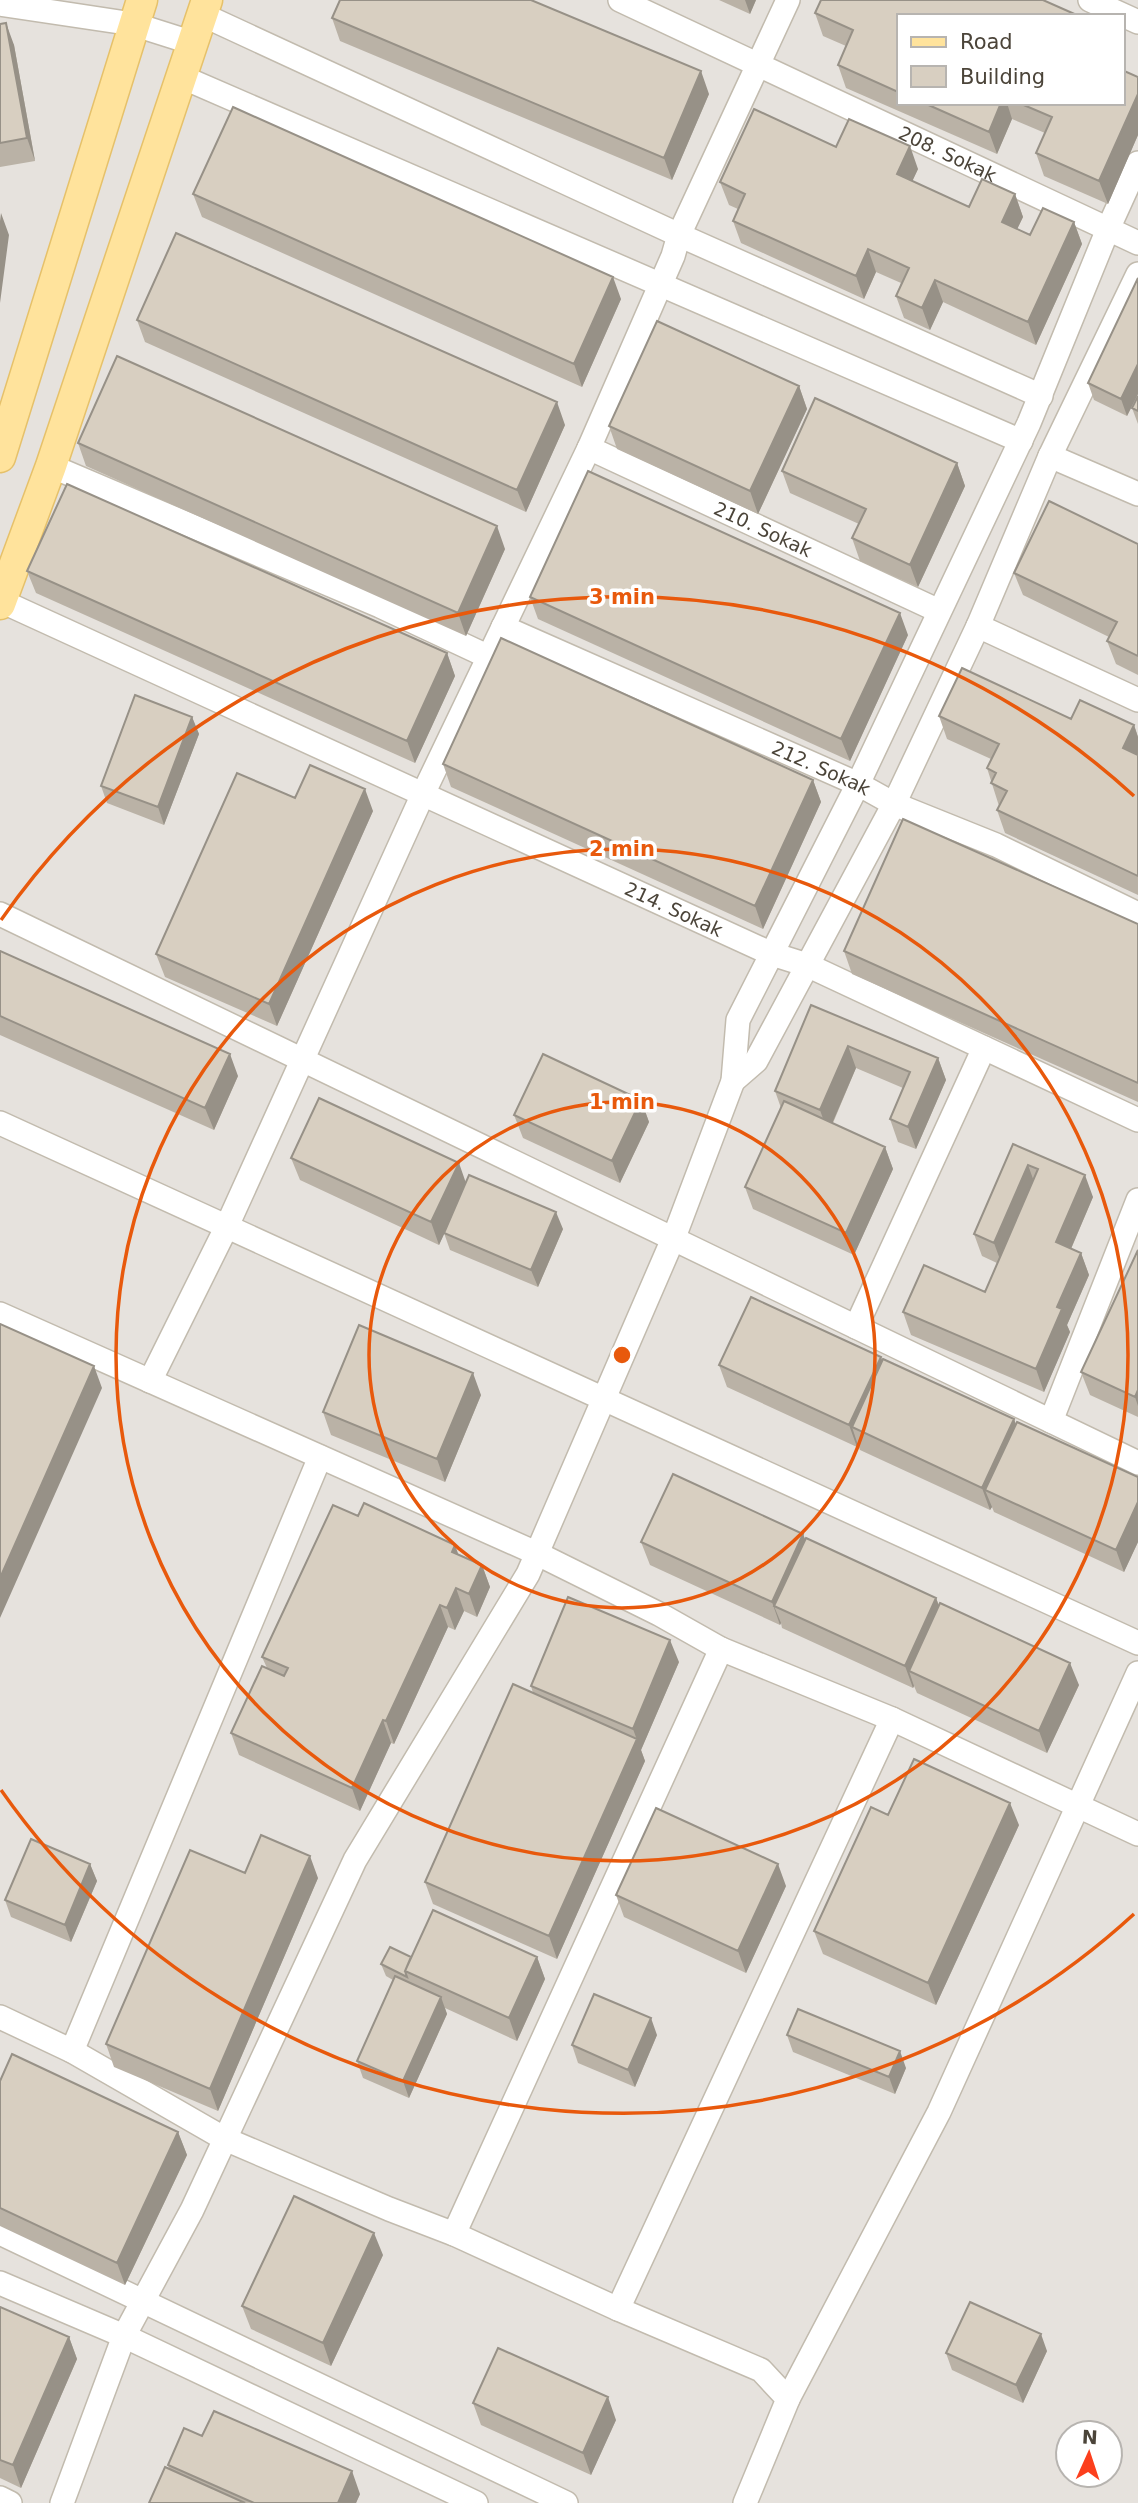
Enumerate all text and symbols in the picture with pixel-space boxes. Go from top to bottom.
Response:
legend [897,14,1124,105]
text: Road [960,30,1013,54]
text: Building [960,65,1045,89]
street label: 208. Sokak [895,121,1000,186]
street label: 210. Sokak [711,497,815,561]
text: 3 min [589,585,655,609]
street label: 212. Sokak [769,736,874,800]
text: 2 min [589,837,655,861]
street label: 214. Sokak [621,877,726,941]
text: 1 min [589,1090,655,1114]
centre of rings [610,1343,634,1367]
north arrow [1054,2419,1124,2489]
text: N [1081,2426,1098,2448]

